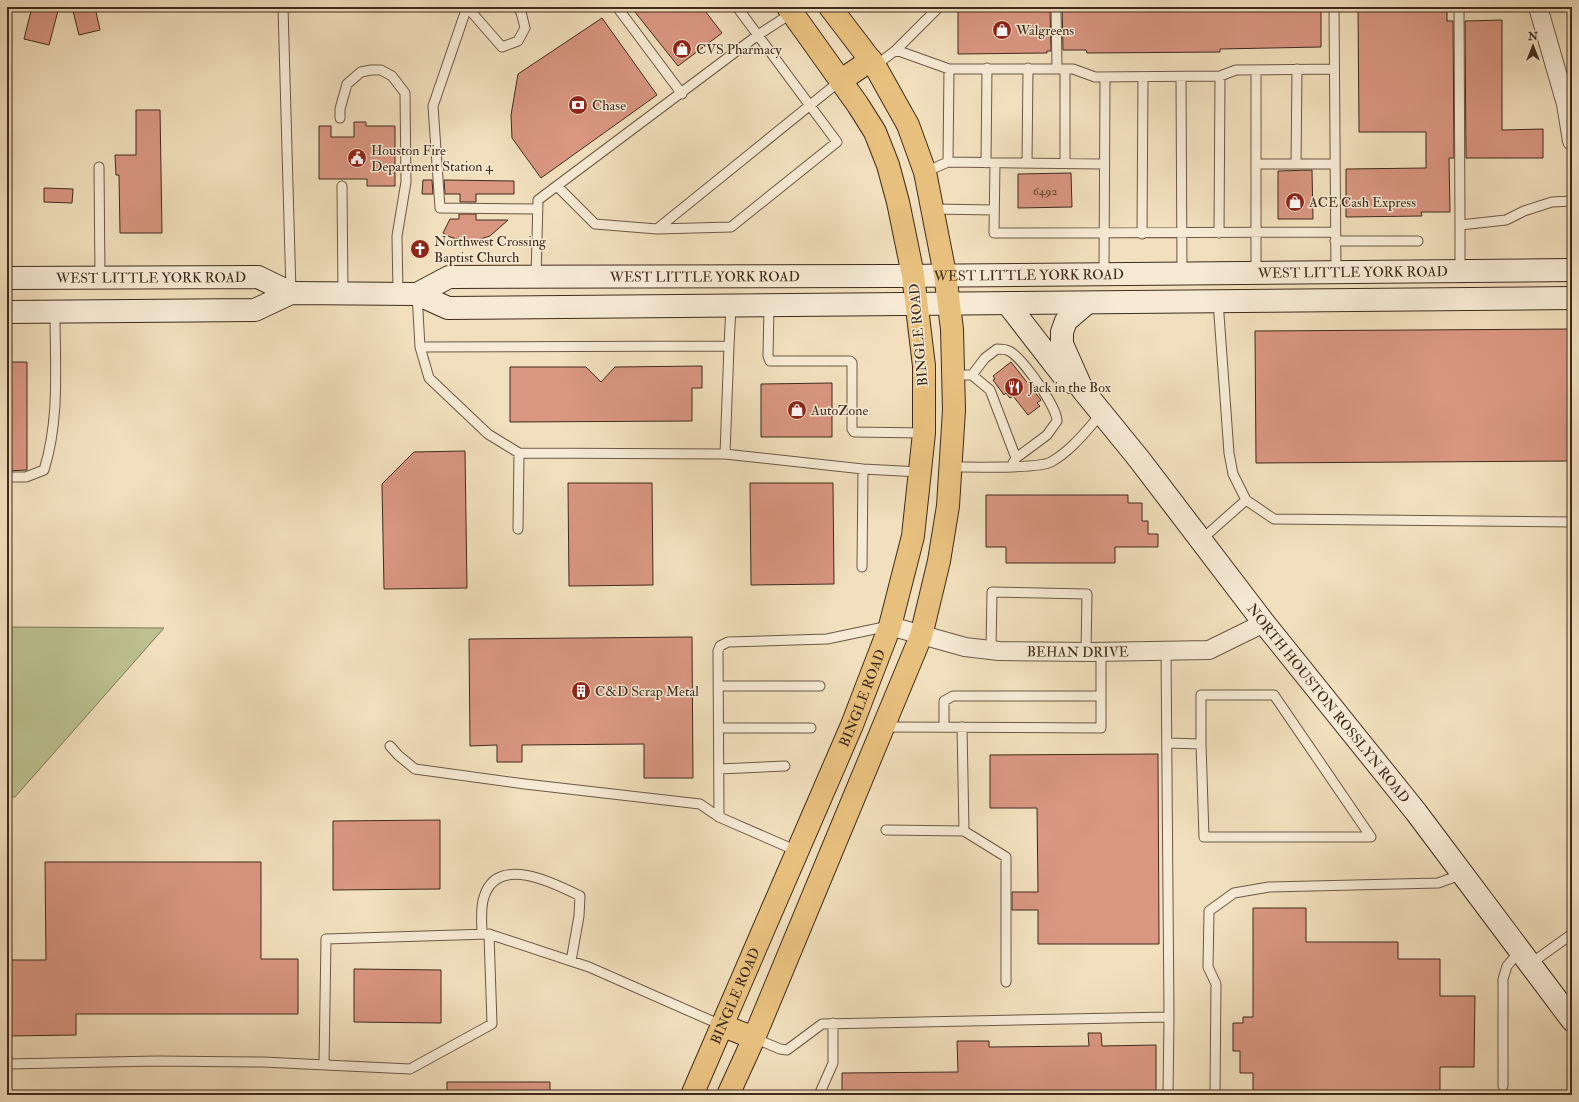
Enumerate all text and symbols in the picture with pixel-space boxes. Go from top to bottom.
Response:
shop icon: Walgreens [991,19,1013,41]
place label: Walgreens [1015,22,1074,39]
north arrow [1513,26,1553,66]
text: N [1527,30,1539,43]
shop icon: CVS Pharmacy [671,38,693,60]
place label: CVS Pharmacy [696,41,783,59]
bank icon: Chase [567,94,589,116]
place label: Chase [592,97,626,114]
place label: Houston Fire Department Station 4 [371,142,494,176]
public building icon: Houston Fire Department Station 4 [346,147,368,169]
house number: 6492 [1033,184,1057,199]
shop icon: ACE Cash Express [1284,191,1306,213]
place label: ACE Cash Express [1308,194,1416,212]
place label: Northwest Crossing Baptist Church [434,233,547,267]
church icon: Northwest Crossing Baptist Church [409,238,431,260]
street label: WEST LITTLE YORK ROAD [1257,263,1448,282]
street label: WEST LITTLE YORK ROAD [933,266,1124,285]
street label: WEST LITTLE YORK ROAD [609,268,800,286]
street label: WEST LITTLE YORK ROAD [55,269,246,287]
street label: BINGLE ROAD [906,283,931,387]
restaurant icon: Jack in the Box [1003,376,1025,398]
place label: Jack in the Box [1027,379,1112,396]
shop icon: AutoZone [786,399,808,421]
place label: AutoZone [810,402,868,419]
street label: NORTH HOUSTON ROSSLYN ROAD [1243,600,1413,806]
street label: BEHAN DRIVE [1027,643,1129,661]
street label: BINGLE ROAD [836,647,889,750]
building icon: C&D Scrap Metal [570,680,592,702]
place label: C&D Scrap Metal [595,683,699,701]
street label: BINGLE ROAD [707,945,764,1047]

